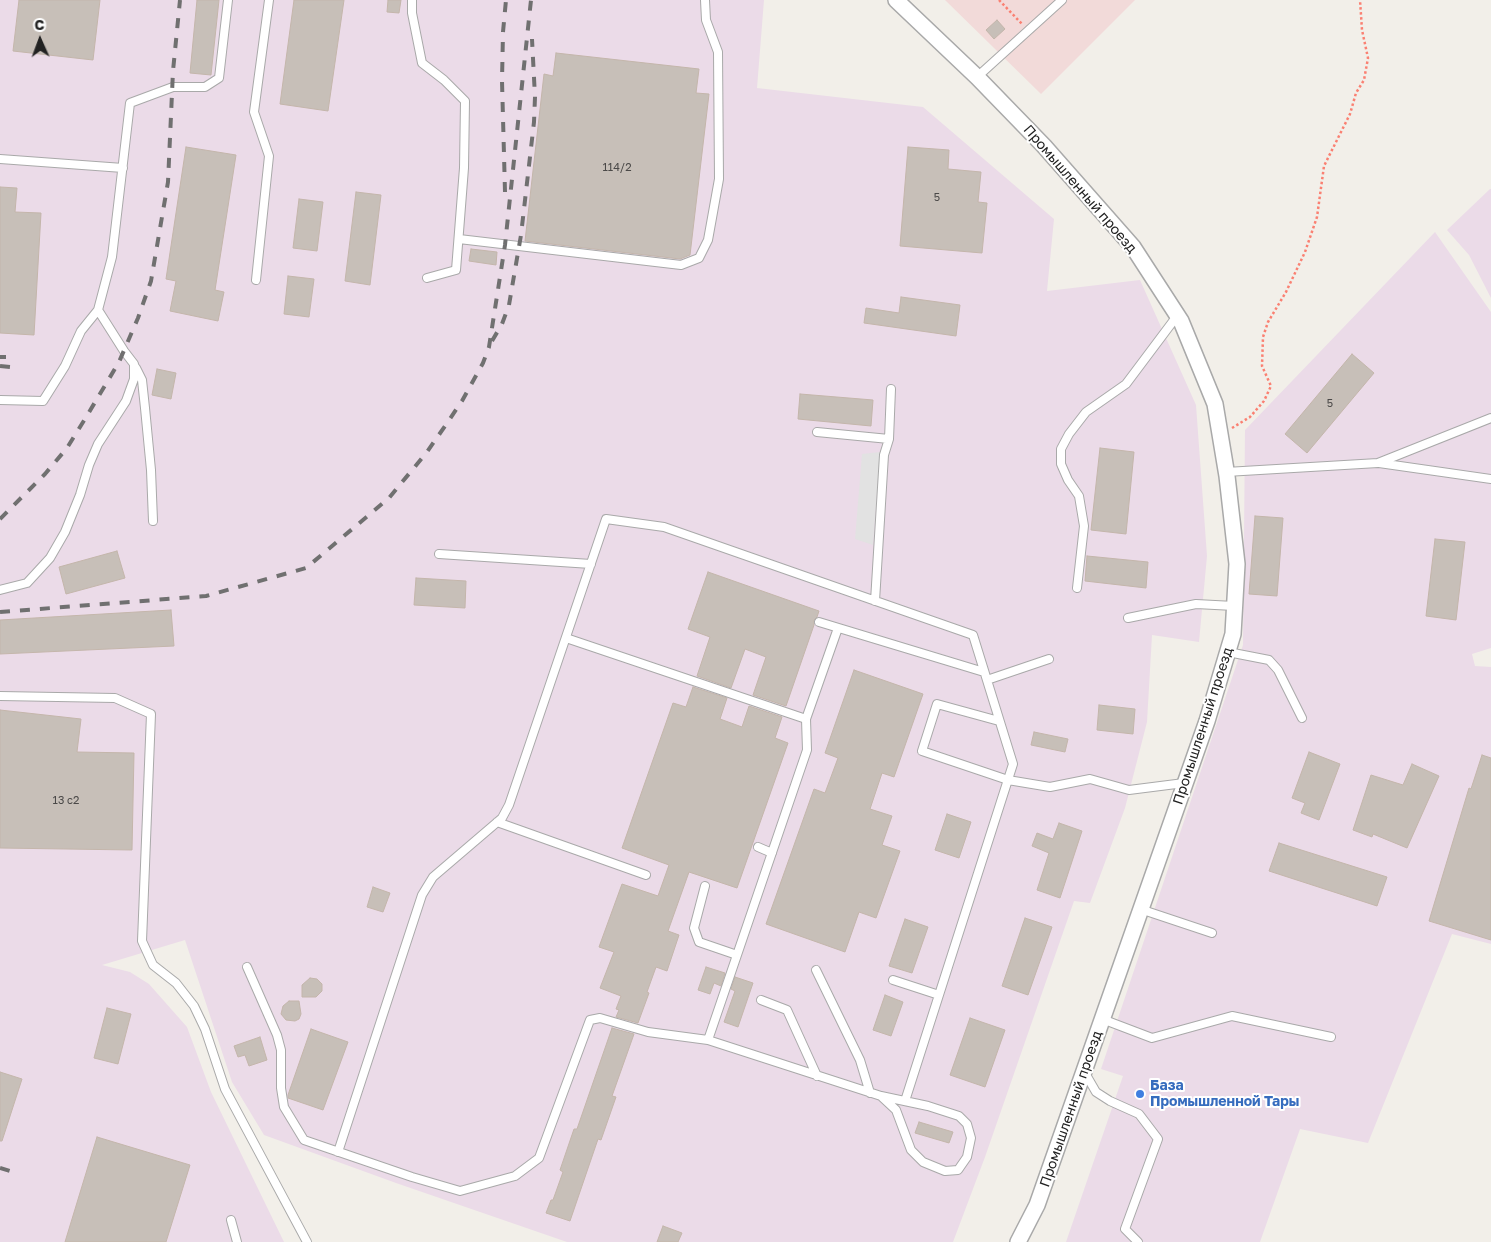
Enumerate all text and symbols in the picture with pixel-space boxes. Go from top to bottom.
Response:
north arrow [15,15,65,65]
text: С [34,16,45,33]
street label: Промышленный проезд [1020,122,1140,256]
house number: 114/2 [602,161,632,175]
house number: 5 [934,191,940,205]
house number: 5 [1327,397,1333,411]
street label: Промышленный проезд [1170,645,1236,807]
house number: 13 с2 [53,794,79,808]
street label: Промышленный проезд [1036,1029,1106,1189]
place label: База Промышленной Тары [1150,1078,1299,1110]
marker: База Промышленной Тары [1134,1088,1146,1100]

